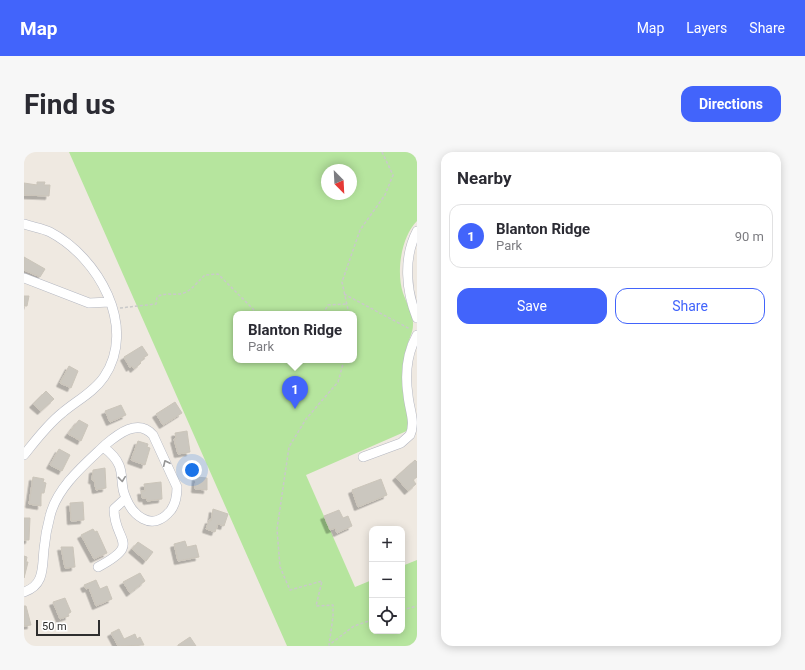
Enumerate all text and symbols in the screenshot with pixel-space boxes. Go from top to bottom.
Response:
text: Map [20,17,58,40]
text: Map [637,20,664,36]
text: Layers [686,20,727,36]
text: Share [749,20,785,36]
button: Directions [681,86,781,122]
text: Find us [24,88,115,121]
north arrow [321,164,357,200]
text: Nearby [457,168,512,188]
text: Blanton Ridge [496,220,590,238]
text: 1 [467,229,475,244]
text: 90 m [735,229,764,244]
text: Park [496,238,522,253]
button: Save [457,288,607,324]
button: Share [615,288,765,324]
popup [233,311,357,363]
text: Blanton Ridge [248,321,342,339]
text: Park [248,339,274,354]
pin: 1 [282,376,308,409]
one-way arrow [163,459,171,467]
your location [182,460,202,480]
one-way arrow [117,476,126,482]
map controls [369,526,405,634]
button: + [369,526,405,562]
button: − [369,562,405,598]
button: locate [369,598,405,634]
scale bar [36,618,100,637]
text: 50 m [42,620,67,633]

